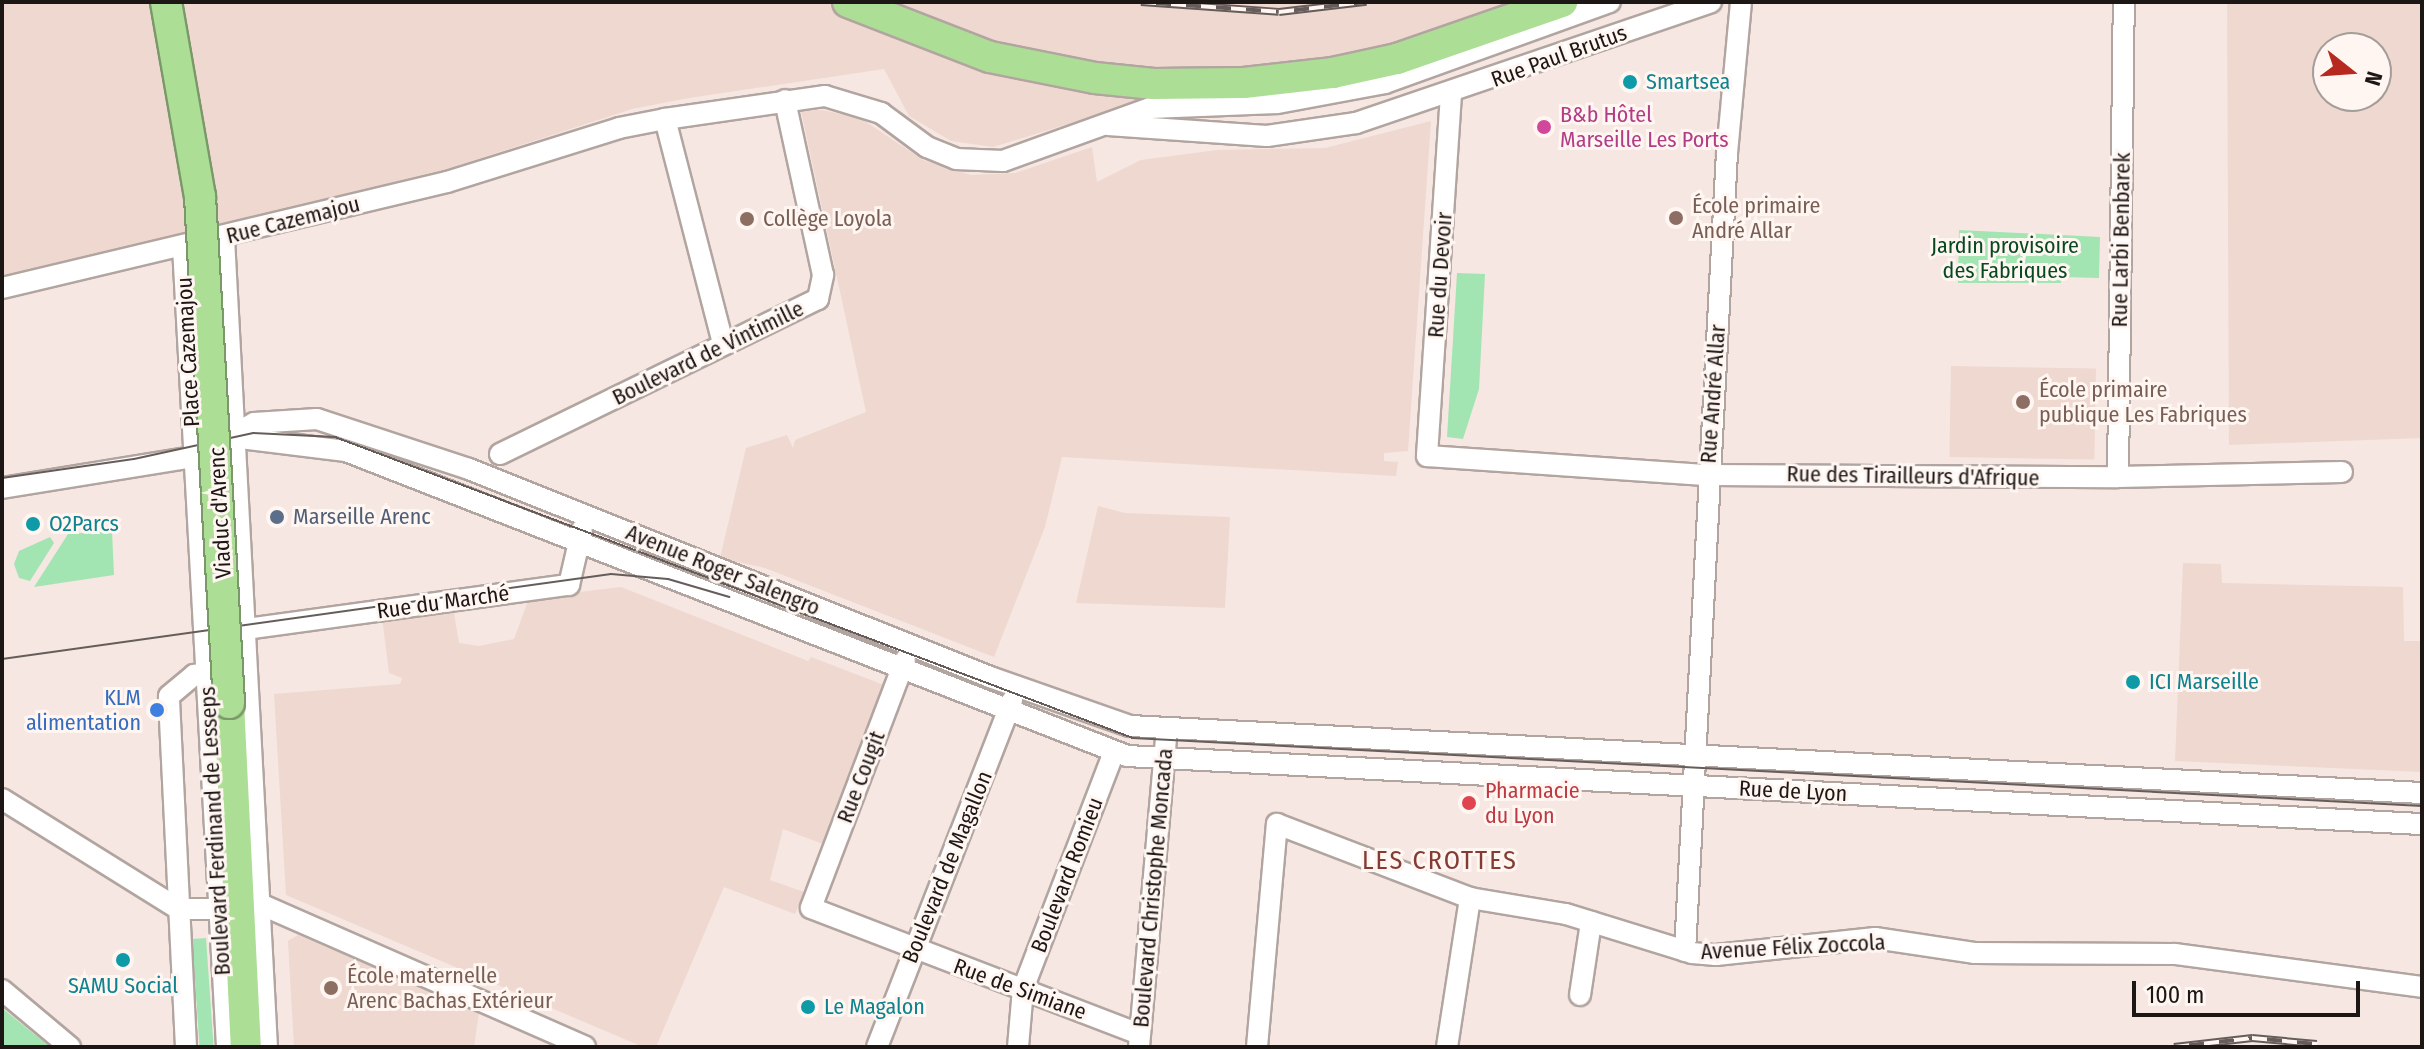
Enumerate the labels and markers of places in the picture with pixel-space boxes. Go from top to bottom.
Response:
place label: Smartsea [1646,69,1730,95]
marker: Smartsea [1621,73,1639,91]
place label: B&b Hôtel Marseille Les Ports [1560,101,1729,152]
marker: B&b Hôtel Marseille Les Ports [1535,118,1553,136]
place label: École primaire André Allar [1692,192,1820,244]
place label: Collège Loyola [763,206,892,232]
marker: École primaire André Allar [1667,209,1685,227]
marker: Collège Loyola [738,210,756,228]
place label: École primaire publique Les Fabriques [2039,376,2247,428]
marker: École primaire publique Les Fabriques [2014,393,2032,411]
place label: Marseille Arenc [293,504,431,530]
marker: Marseille Arenc [268,508,286,526]
place label: O2Parcs [49,511,119,537]
marker: O2Parcs [24,515,42,533]
place label: ICI Marseille [2149,669,2259,695]
marker: ICI Marseille [2124,673,2142,691]
place label: KLM alimentation [26,684,141,736]
marker: KLM alimentation [148,701,166,719]
place label: Pharmacie du Lyon [1485,777,1580,828]
marker: Pharmacie du Lyon [1460,794,1478,812]
marker: SAMU Social [114,951,132,969]
place label: École maternelle Arenc Bachas Extérieur [347,962,553,1014]
place label: SAMU Social [68,973,178,999]
marker: École maternelle Arenc Bachas Extérieur [322,979,340,997]
place label: Le Magalon [824,994,925,1020]
marker: Le Magalon [799,998,817,1016]

